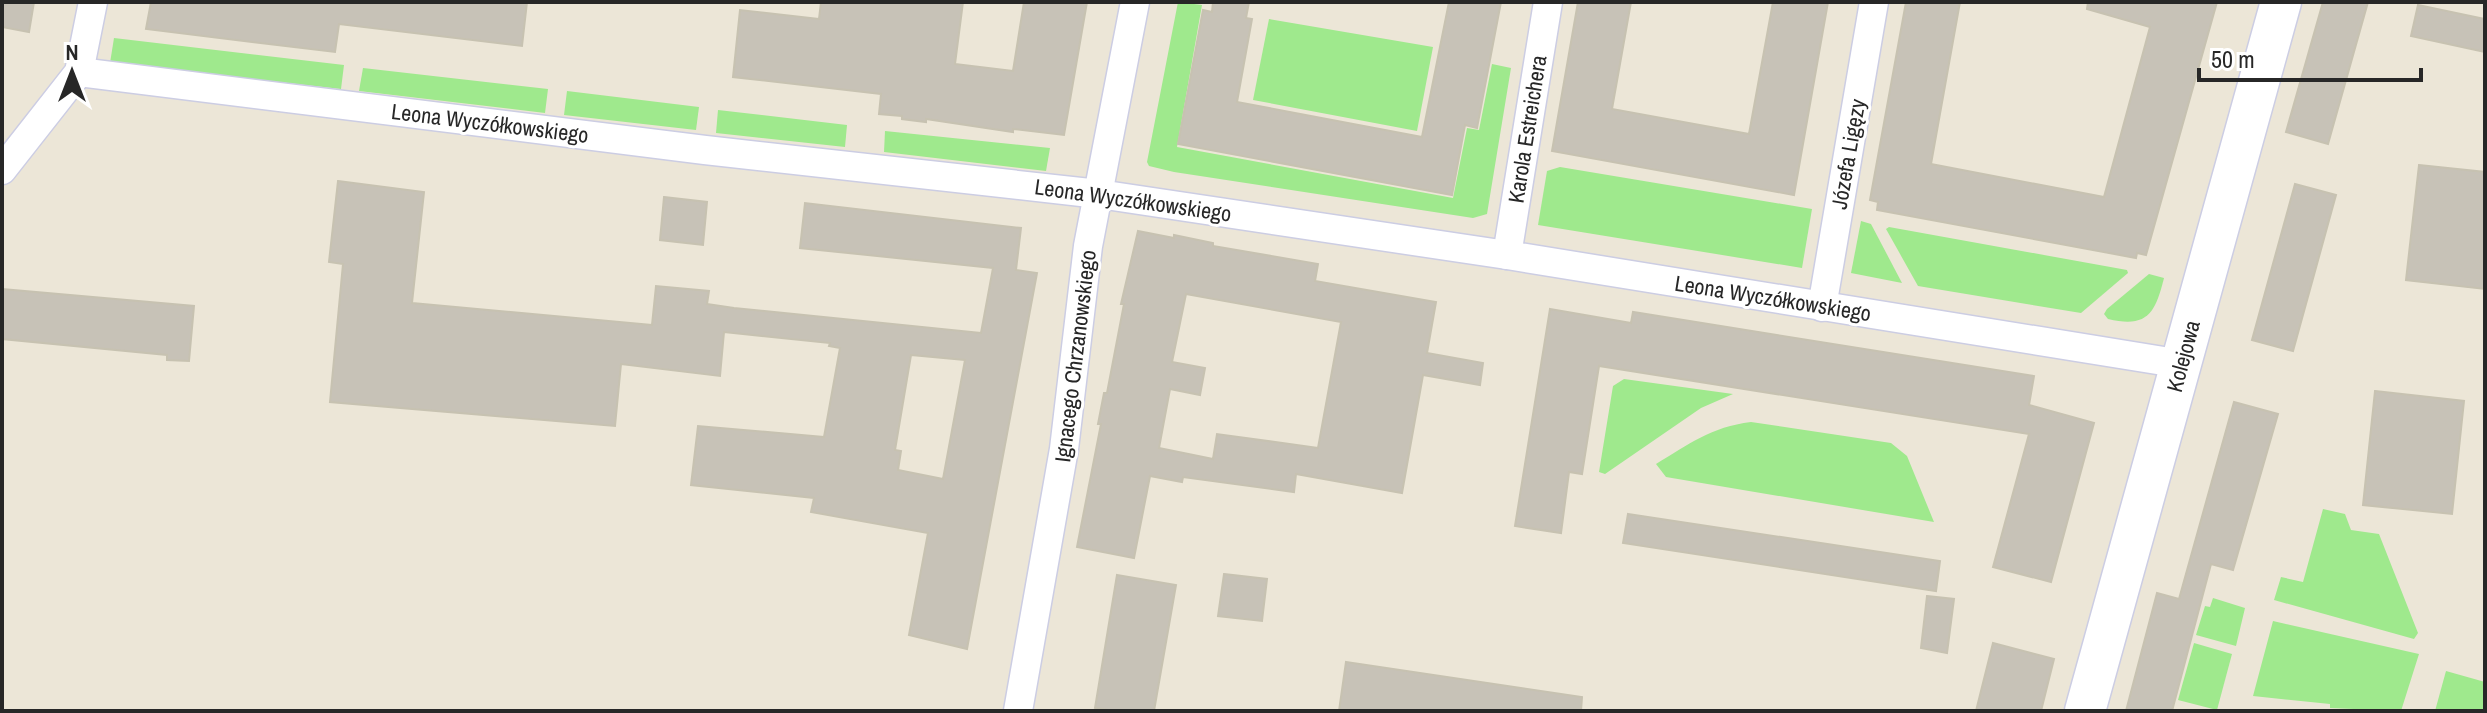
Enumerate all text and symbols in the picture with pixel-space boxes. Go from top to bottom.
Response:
north arrow [32,32,112,112]
scale bar [2199,32,2421,82]
text: N [65,37,79,67]
text: 50 m [2211,43,2255,75]
street label: Karola Estreichera [1500,53,1554,205]
street label: Leona Wyczółkowskiego [390,96,590,150]
street label: Józefa Ligęzy [1824,97,1872,211]
street label: Leona Wyczółkowskiego [1033,171,1233,229]
street label: Ignacego Chrzanowskiego [1047,248,1103,464]
street label: Leona Wyczółkowskiego [1673,268,1873,328]
street label: Kolejowa [2159,317,2207,395]

